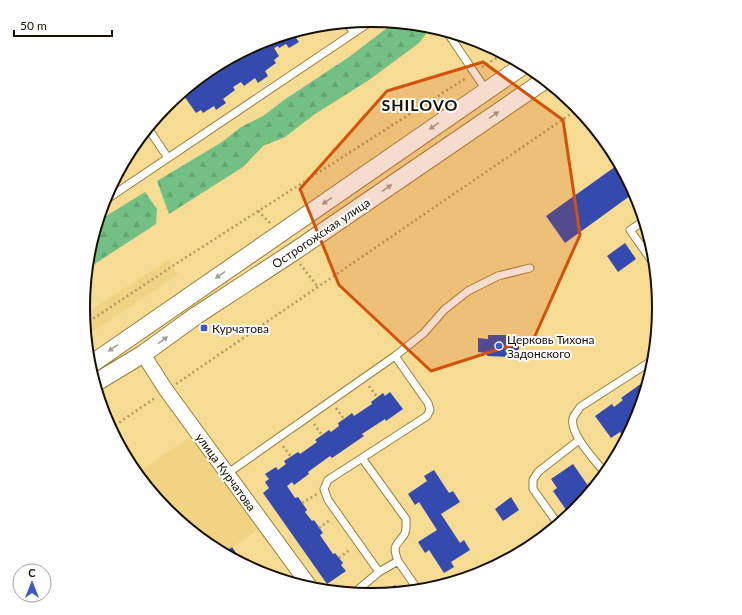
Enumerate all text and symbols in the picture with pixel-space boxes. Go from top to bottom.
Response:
scale bar [14,12,112,38]
text: 50 m [20,18,47,33]
district label: SHILOVO [382,95,458,114]
one-way arrow [489,111,499,119]
one-way arrow [428,122,439,130]
one-way arrow [382,184,392,192]
street label: Острогожская улица [269,195,373,271]
one-way arrow [322,197,332,205]
one-way arrow [215,271,225,279]
place label: Курчатова [212,321,269,336]
marker: Курчатова [199,323,209,333]
place label: Церковь Тихона Задонского [507,332,595,361]
one-way arrow [158,335,169,344]
marker: Церковь Тихона Задонского [494,341,504,351]
one-way arrow [108,344,118,352]
street label: улица Курчатова [193,430,259,514]
north arrow [12,563,52,603]
text: С [28,566,36,579]

